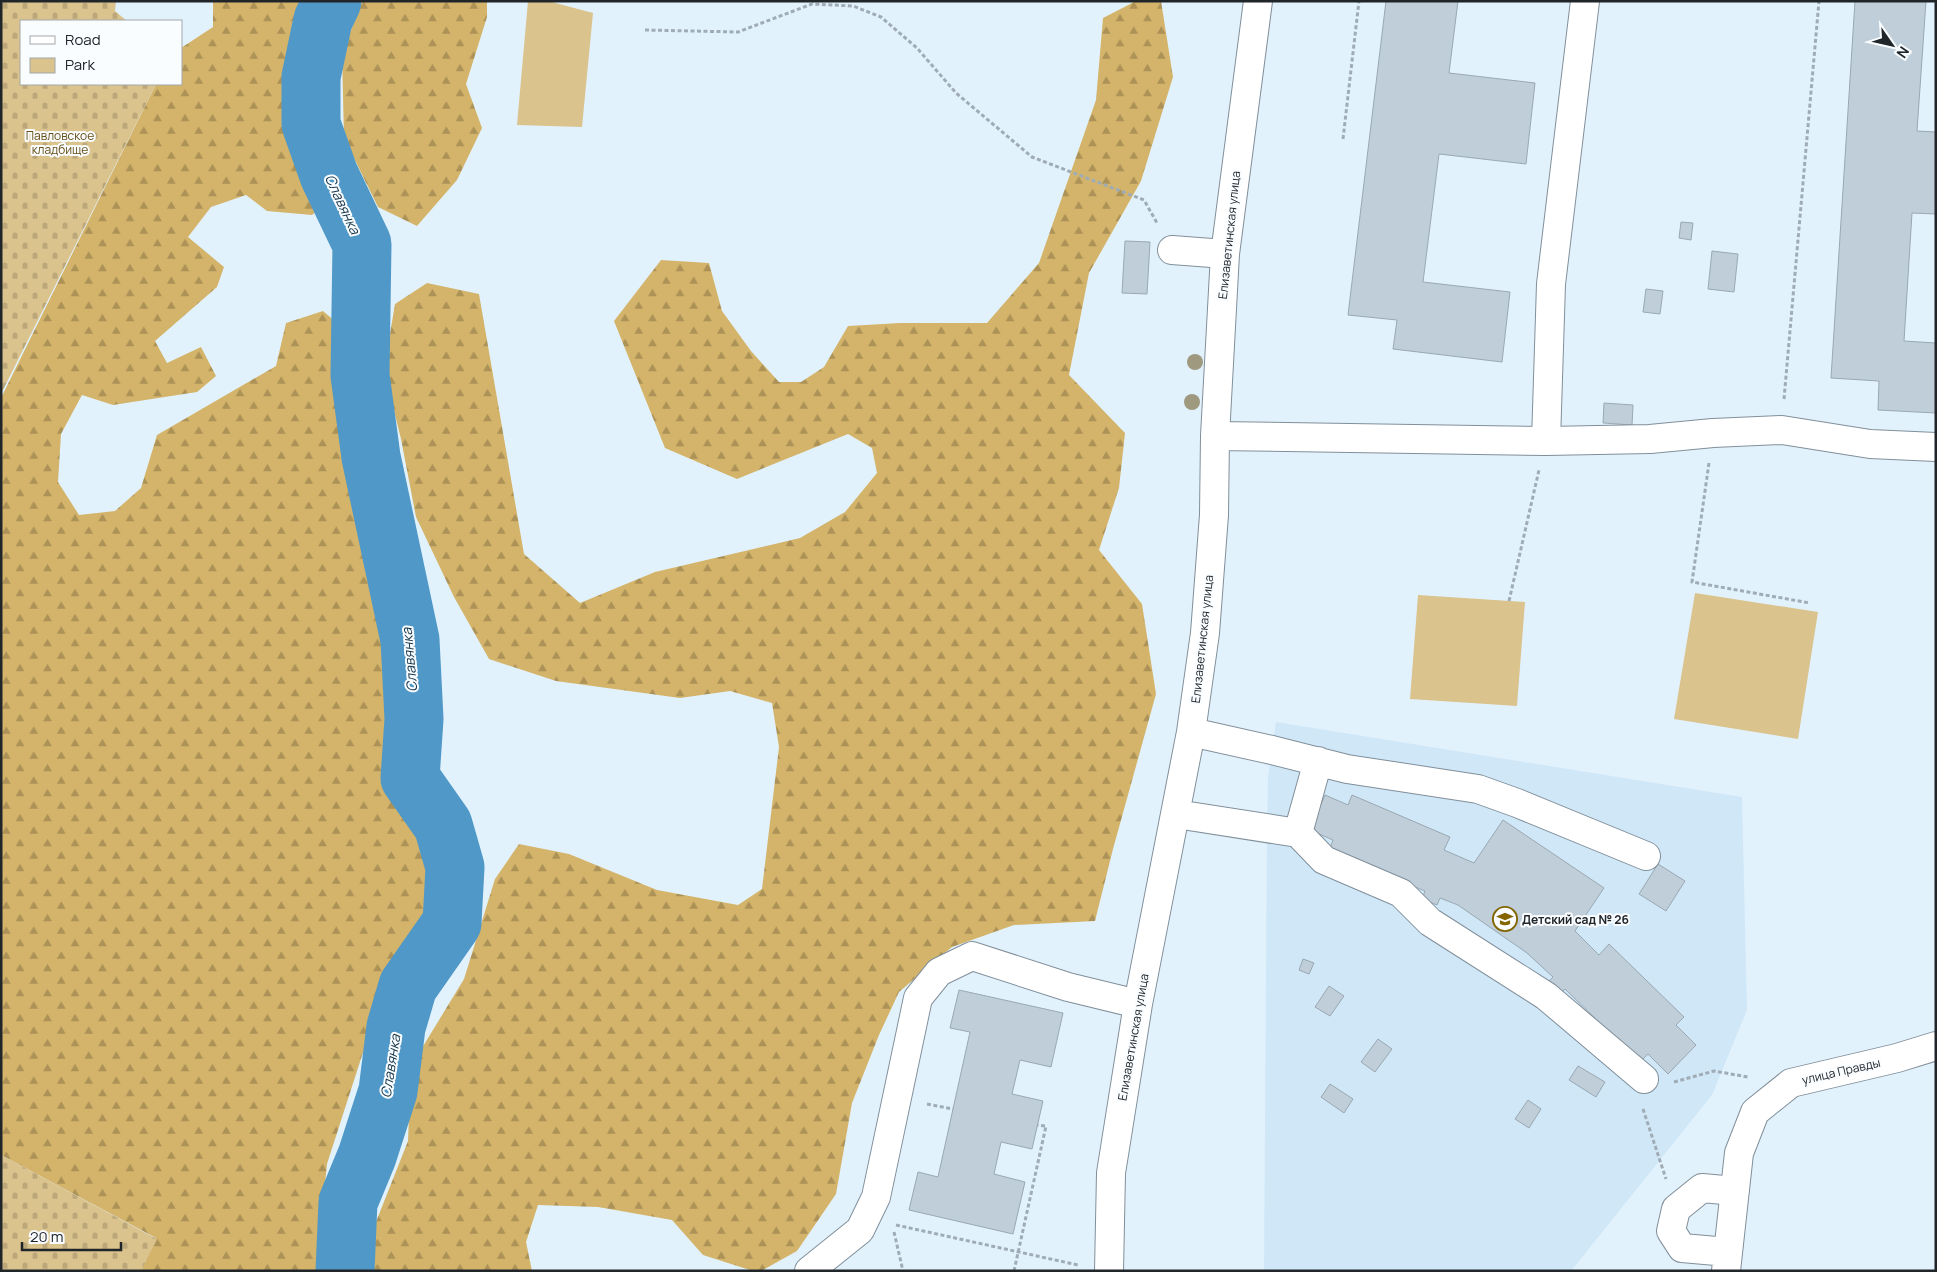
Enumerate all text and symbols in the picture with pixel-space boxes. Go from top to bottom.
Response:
legend [20,20,182,85]
north arrow [1867,20,1917,70]
text: Road [65,29,101,50]
text: N [1893,43,1914,62]
text: Park [65,54,95,75]
park label: Павловское кладбище [26,127,94,158]
street label: Елизаветинская улица [1214,170,1244,300]
water label: Славянка [321,171,366,238]
street label: Елизаветинская улица [1187,574,1217,704]
water label: Славянка [397,626,421,693]
school or university icon: Детский сад № 26 [1492,906,1518,932]
place label: Детский сад № 26 [1522,911,1629,928]
street label: Елизаветинская улица [1113,972,1153,1102]
water label: Славянка [376,1032,405,1099]
street label: улица Правды [1800,1054,1882,1088]
scale bar [22,1220,121,1252]
text: 20 m [30,1226,63,1247]

